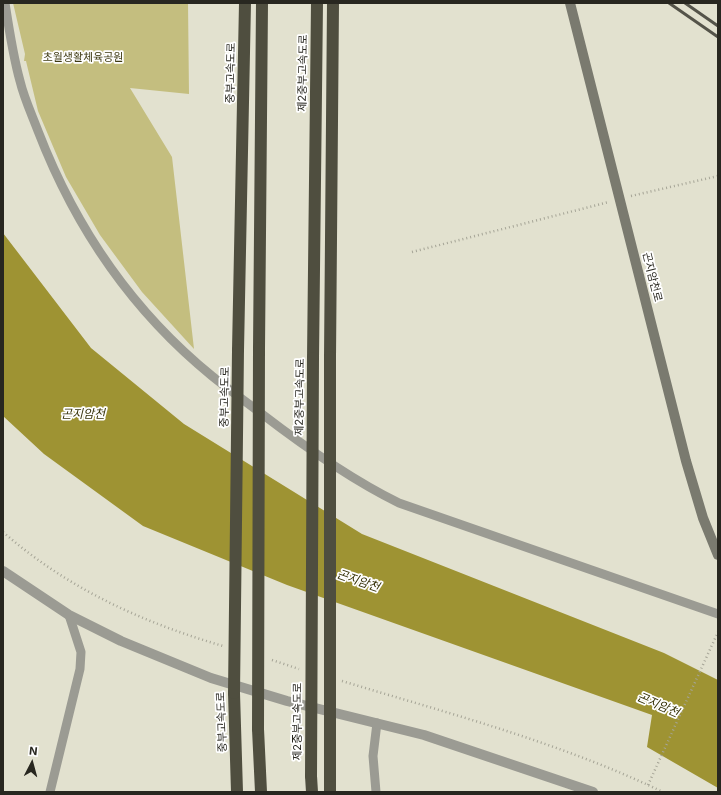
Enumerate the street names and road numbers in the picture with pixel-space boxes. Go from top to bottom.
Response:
street label: 제2중부고속도로 [296,34,310,112]
street label: 중부고속도로 [224,43,238,103]
street label: 곤지암천로 [639,251,665,303]
street label: 제2중부고속도로 [293,358,307,436]
street label: 중부고속도로 [218,367,232,427]
street label: 제2중부고속도로 [291,683,305,761]
street label: 중부고속도로 [214,691,230,753]

